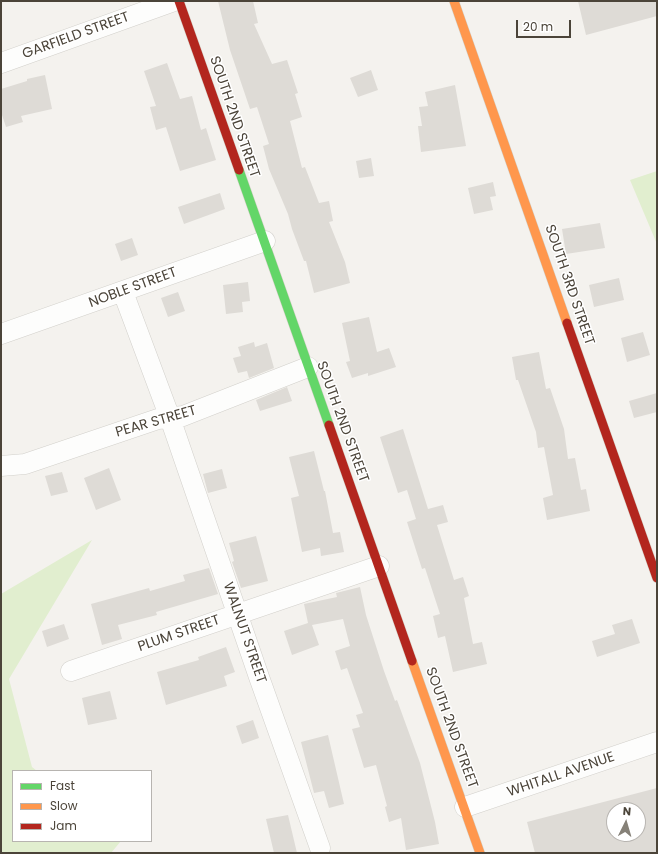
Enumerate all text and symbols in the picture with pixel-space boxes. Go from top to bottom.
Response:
street label: GARFIELD STREET [20,9,132,63]
scale bar [518,12,573,38]
text: 20 m [523,18,553,35]
street label: SOUTH 2ND STREET [205,54,263,180]
street label: SOUTH 3RD STREET [540,223,598,347]
street label: NOBLE STREET [87,264,179,312]
street label: SOUTH 2ND STREET [312,359,372,485]
street label: PEAR STREET [114,402,198,442]
street label: WALNUT STREET [219,580,269,686]
street label: PLUM STREET [136,612,222,656]
street label: SOUTH 2ND STREET [421,665,481,791]
street label: WHITALL AVENUE [505,749,617,801]
legend [12,770,152,842]
text: Fast [50,777,75,794]
text: Slow [50,797,78,814]
north arrow [606,802,646,842]
text: N [622,803,632,819]
text: Jam [50,817,77,834]

